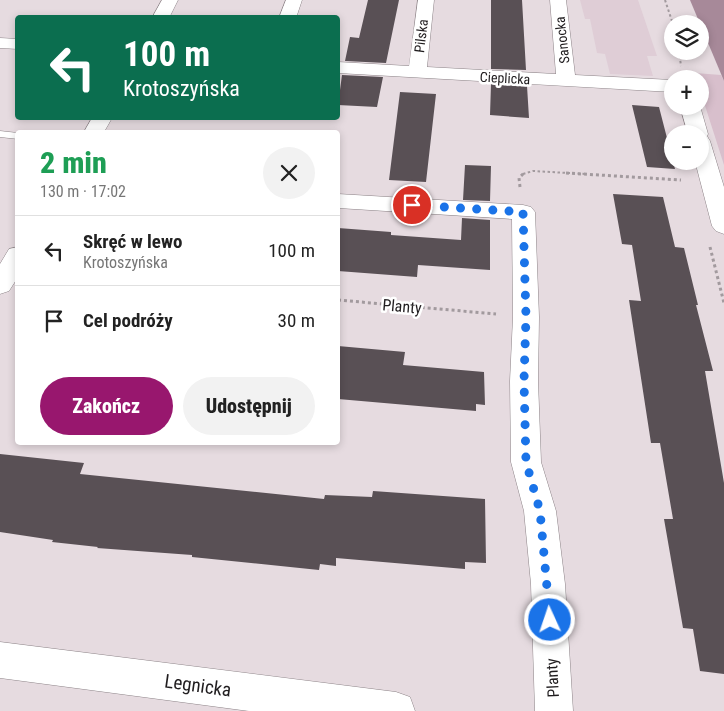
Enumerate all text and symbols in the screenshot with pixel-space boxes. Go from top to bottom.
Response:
map controls [664,15,709,170]
button: layers [664,15,709,60]
street label: Sanocka [552,16,572,64]
street label: Pilska [411,18,431,54]
text: 100 m [123,34,210,75]
icon: left [40,35,105,100]
street label: Cieplicka [479,69,531,87]
button: + [664,70,709,115]
text: Krotoszyńska [123,76,240,101]
button: − [664,125,709,170]
text: 2 min [40,145,107,180]
button: close [263,147,315,199]
text: 130 m · 17:02 [40,182,126,201]
pin [391,184,433,226]
icon: arrive [398,191,426,219]
text: Skręć w lewo [83,230,182,253]
icon: left [40,237,68,265]
text: 100 m [268,239,315,262]
text: Krotoszyńska [83,253,168,272]
street label: Planty [382,295,423,318]
icon: arrive [40,307,68,335]
text: Cel podróży [83,309,173,332]
text: 30 m [278,309,315,332]
button: Zakończ [40,377,173,435]
button: Udostępnij [183,377,315,435]
position arrow [523,593,575,645]
street label: Planty [542,657,563,698]
street label: Legnicka [163,669,233,702]

